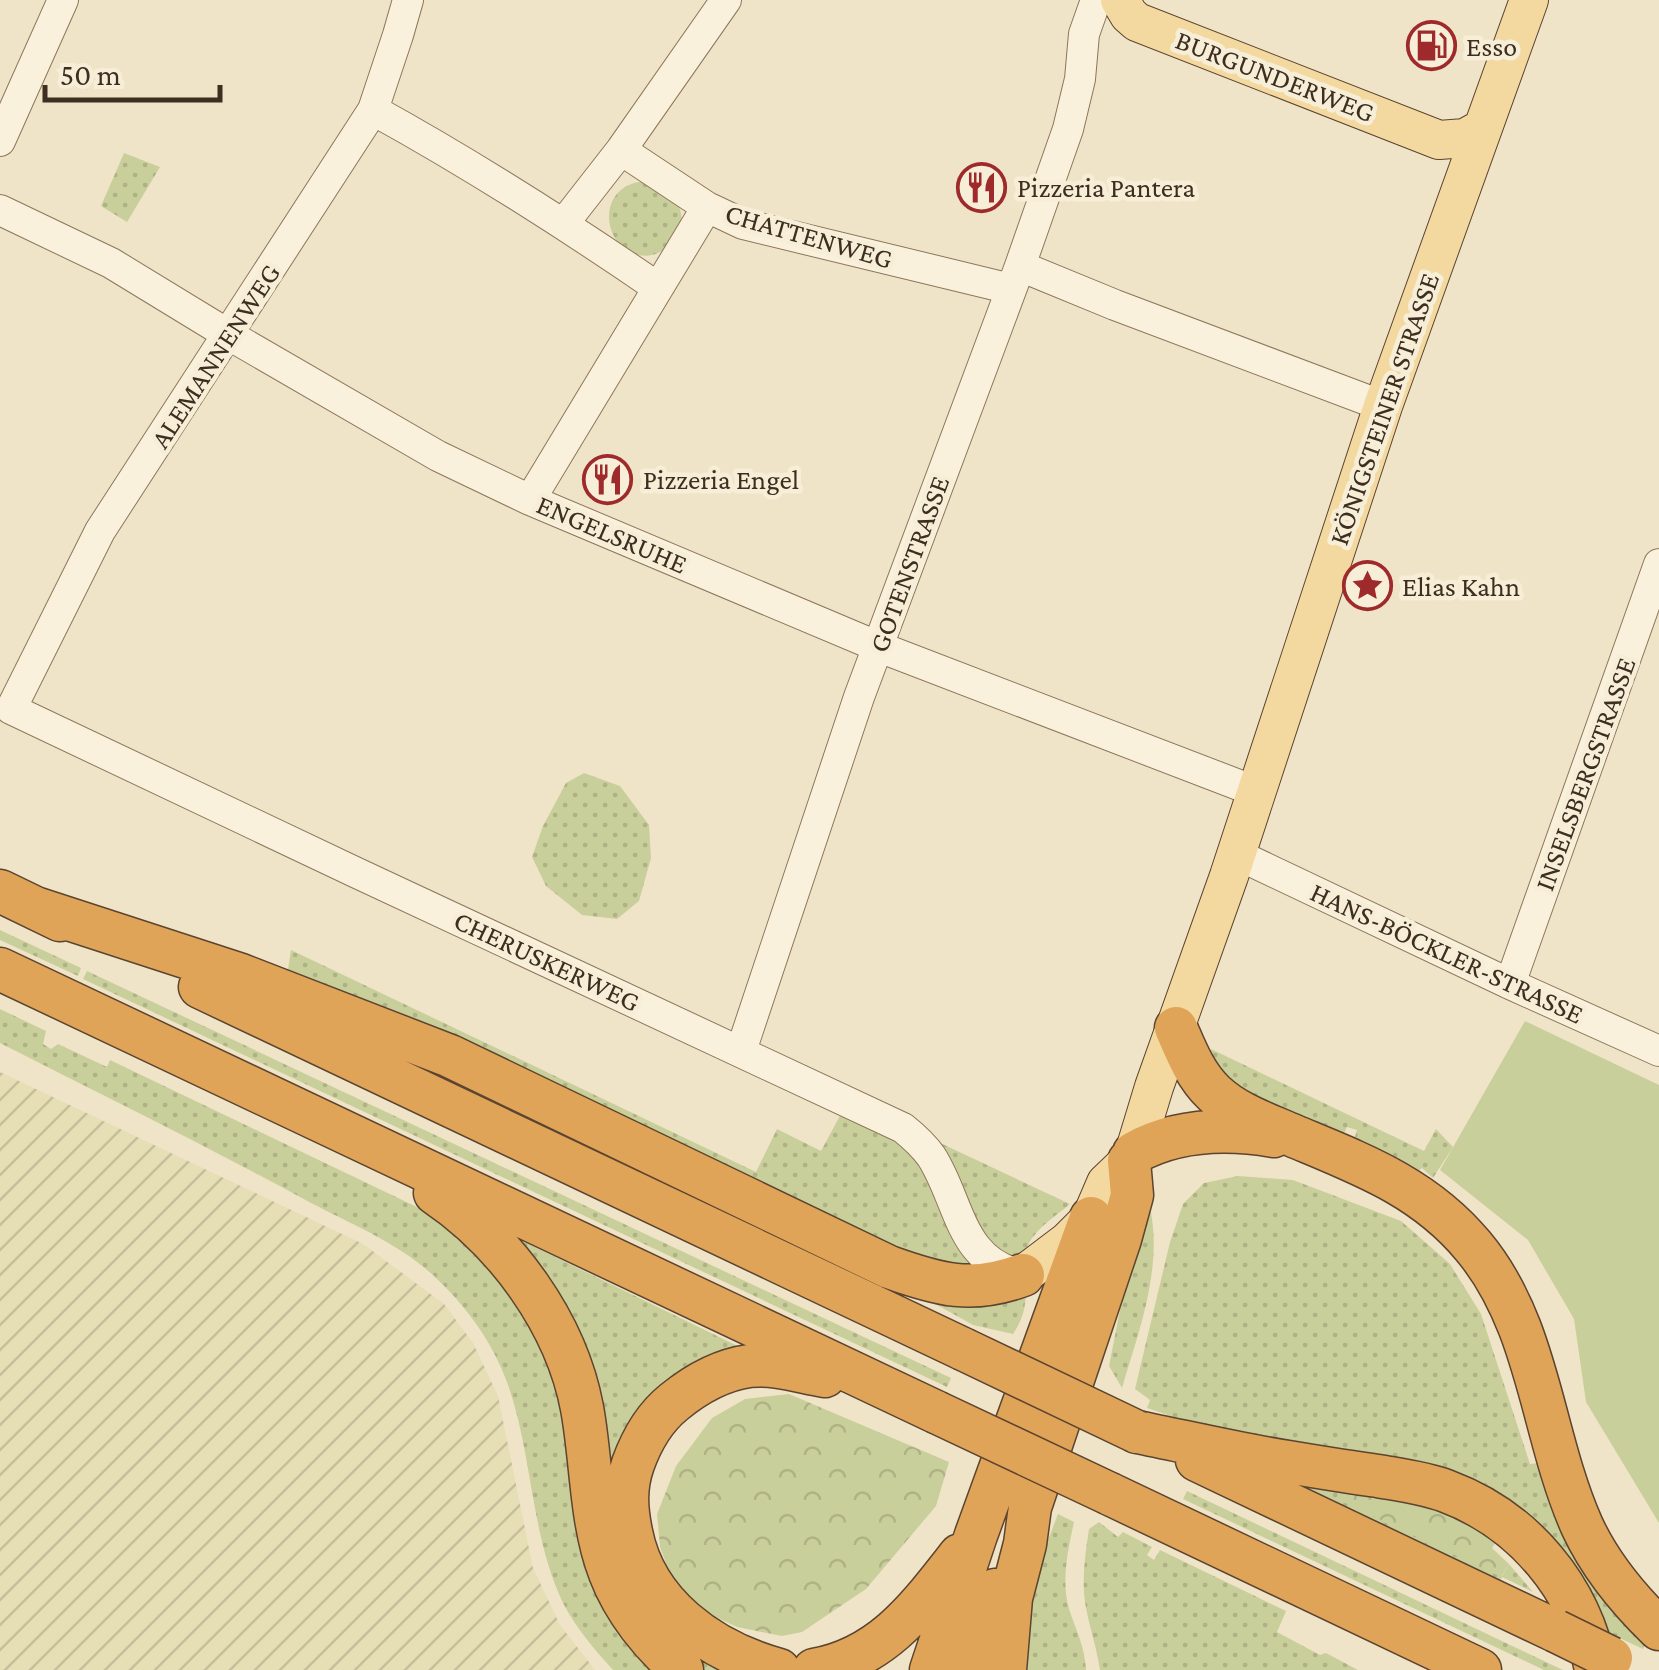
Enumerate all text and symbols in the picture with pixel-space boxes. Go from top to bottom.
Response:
fuel station icon: Esso [1405,20,1457,72]
street label: BURGUNDERWEG [1171,24,1379,128]
place label: Esso [1466,31,1517,62]
scale bar [45,40,220,102]
text: 50 m [60,58,121,91]
restaurant icon: Pizzeria Pantera [956,161,1008,213]
place label: Pizzeria Pantera [1017,172,1195,203]
street label: CHATTENWEG [722,197,896,275]
street label: ALEMANNENWEG [144,258,286,454]
street label: KÖNIGSTEINER STRASSE [1323,269,1445,549]
restaurant icon: Pizzeria Engel [582,453,634,505]
place label: Pizzeria Engel [643,464,799,495]
street label: GOTENSTRASSE [863,472,955,656]
street label: ENGELSRUHE [532,488,692,580]
place icon: Elias Kahn [1341,560,1393,612]
place label: Elias Kahn [1402,571,1520,602]
street label: INSELSBERGSTRASSE [1528,653,1642,895]
street label: HANS-BÖCKLER-STRASSE [1306,876,1588,1030]
street label: CHERUSKERWEG [449,904,645,1018]

